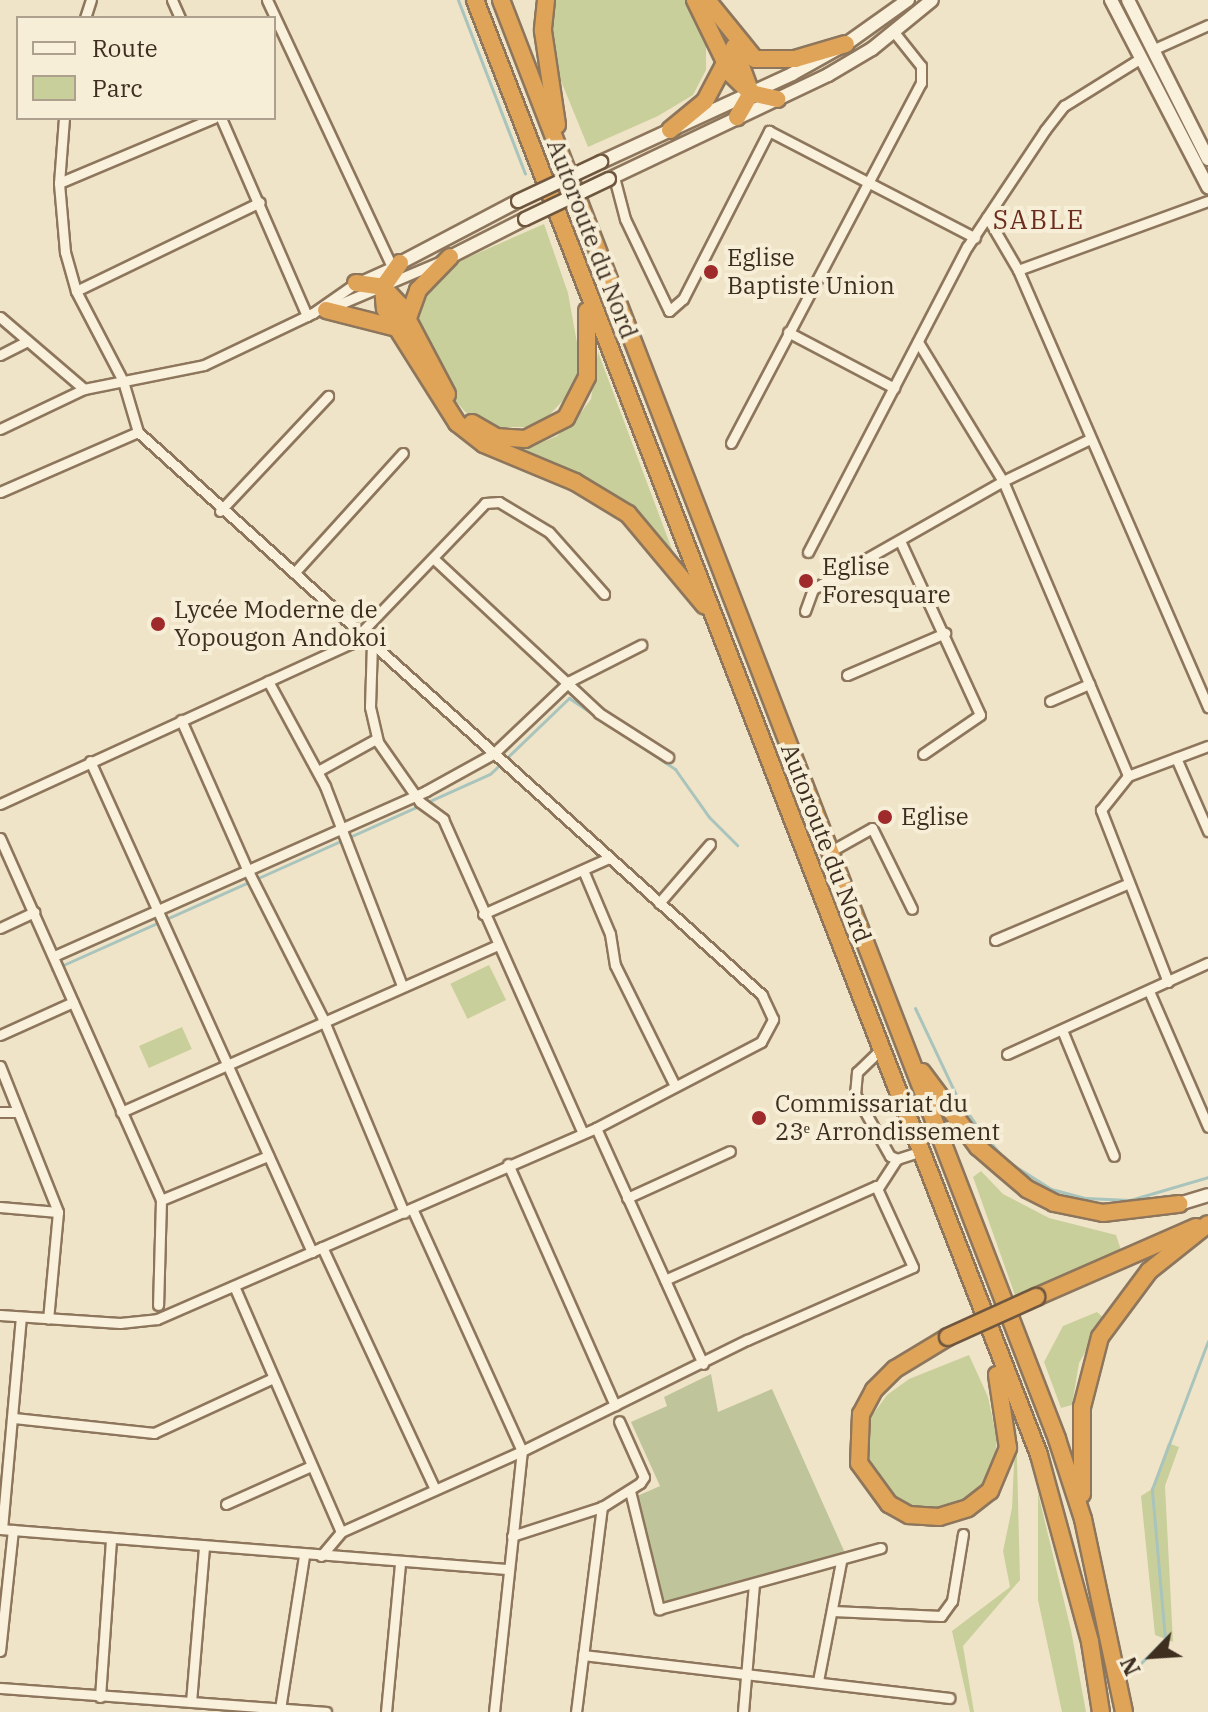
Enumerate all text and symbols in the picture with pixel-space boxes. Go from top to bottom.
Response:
legend [16,16,276,120]
text: Route [92,32,158,64]
text: Parc [92,72,143,104]
street label: Autoroute du Nord [541,135,643,343]
district label: SABLE [993,204,1085,236]
place label: Eglise Baptiste Union [727,244,895,300]
marker: Eglise Baptiste Union [702,263,720,281]
place label: Eglise Foresquare [822,553,951,609]
marker: Eglise Foresquare [797,572,815,590]
place label: Lycée Moderne de Yopougon Andokoi [174,596,386,652]
marker: Lycée Moderne de Yopougon Andokoi [149,615,167,633]
street label: Autoroute du Nord [775,739,877,947]
place label: Eglise [901,803,969,831]
marker: Eglise [876,808,894,826]
place label: Commissariat du 23ᵉ Arrondissement [775,1090,1000,1146]
marker: Commissariat du 23ᵉ Arrondissement [750,1109,768,1127]
north arrow [1112,1616,1192,1696]
text: N [1113,1652,1147,1680]

